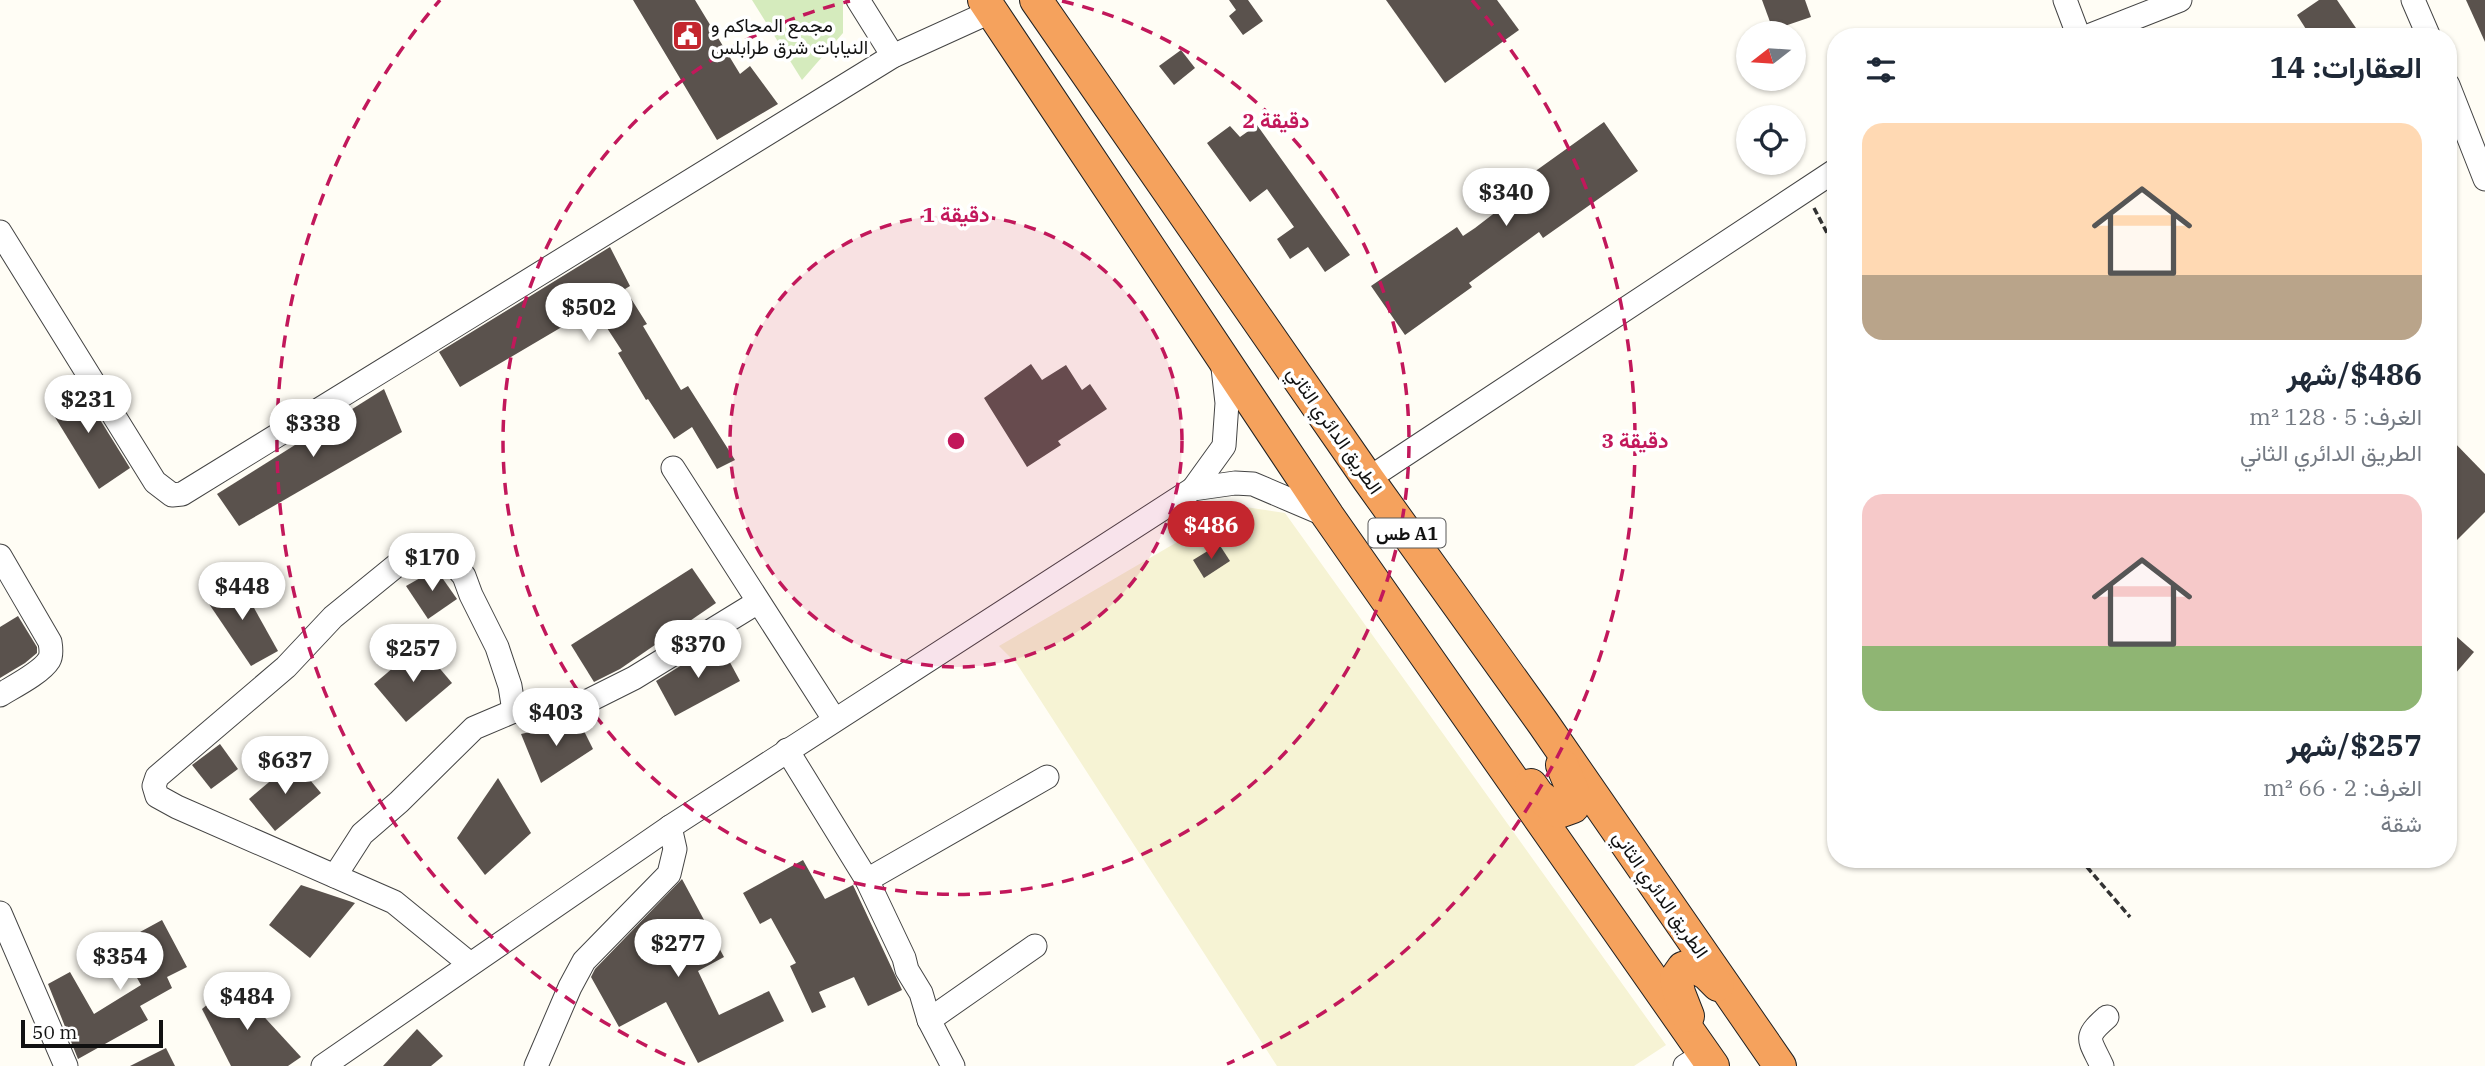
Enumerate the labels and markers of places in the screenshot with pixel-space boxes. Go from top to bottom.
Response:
place label: مجمع المحاكم و النيابات شرق طرابلس [711,13,868,59]
public building icon: مجمع المحاكم و النيابات شرق طرابلس [671,19,705,53]
pin: $340 [1465,168,1547,228]
pin: $502 [548,284,630,343]
pin: $231 [47,376,129,435]
pin: $338 [272,400,354,459]
centre of rings [944,429,968,453]
pin: $486 [1170,502,1252,561]
pin: $170 [391,534,473,593]
pin: $448 [201,562,283,622]
pin: $370 [657,620,739,680]
pin: $257 [372,624,454,684]
pin: $403 [515,688,597,748]
pin: $637 [244,736,326,796]
pin: $277 [637,920,719,979]
pin: $354 [79,932,161,992]
pin: $484 [206,972,288,1032]

